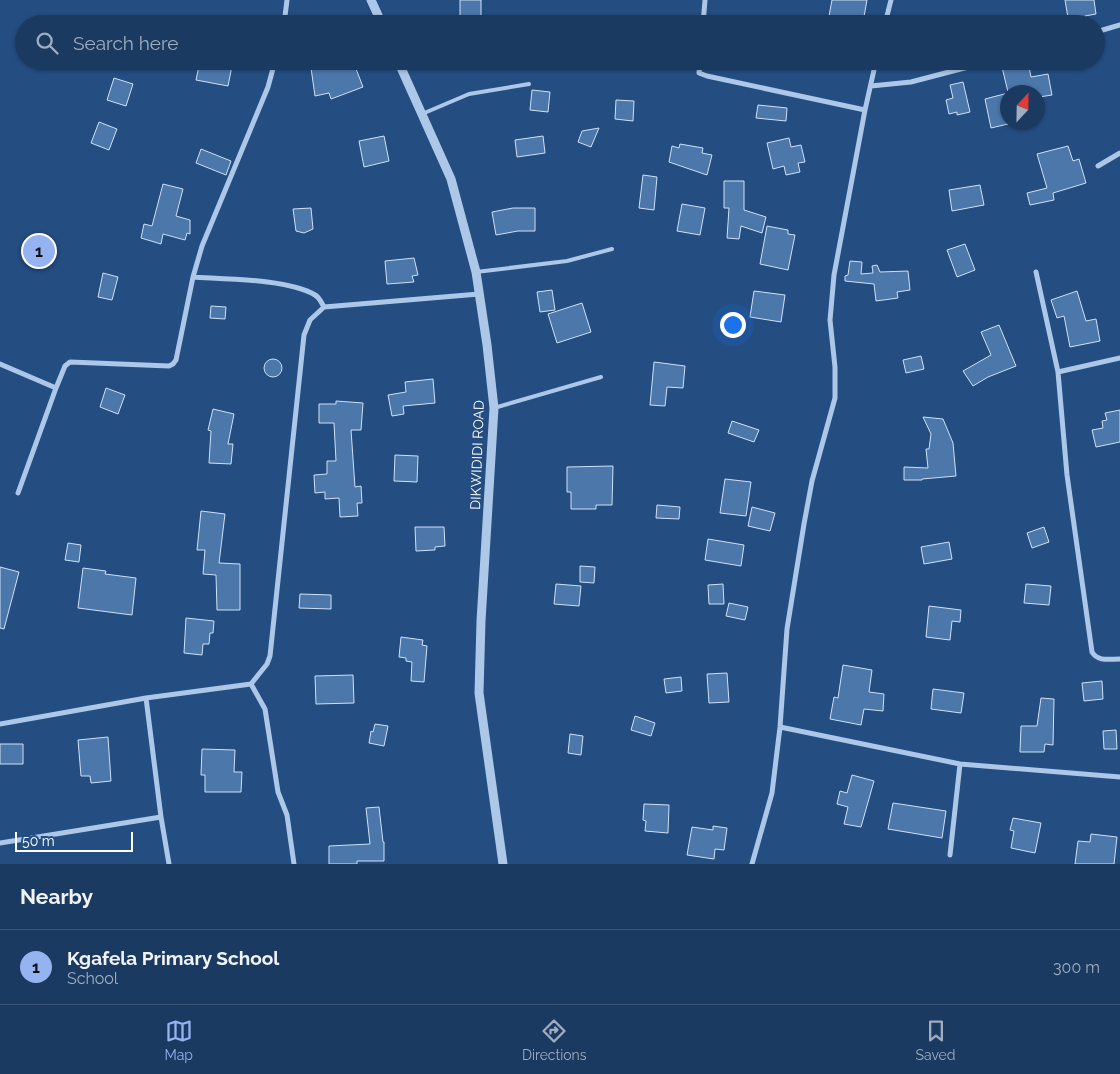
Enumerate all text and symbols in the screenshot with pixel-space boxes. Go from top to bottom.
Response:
search box [15,15,1105,70]
icon: search [33,29,61,57]
text: Search here [73,32,179,54]
north arrow [1000,85,1045,130]
pin: 1 [23,232,55,270]
your location [720,312,746,338]
street label: DIKWIDIDI ROAD [467,400,487,510]
scale bar [15,829,132,852]
text: 50 m [22,833,55,849]
text: Nearby [20,884,93,909]
text: Kgafela Primary School [67,947,279,969]
text: 1 [32,958,40,977]
text: 300 m [1053,958,1100,977]
text: School [67,969,118,988]
tab: Map [164,1017,193,1063]
tab: Directions [522,1017,587,1063]
tab: Saved [915,1017,956,1063]

